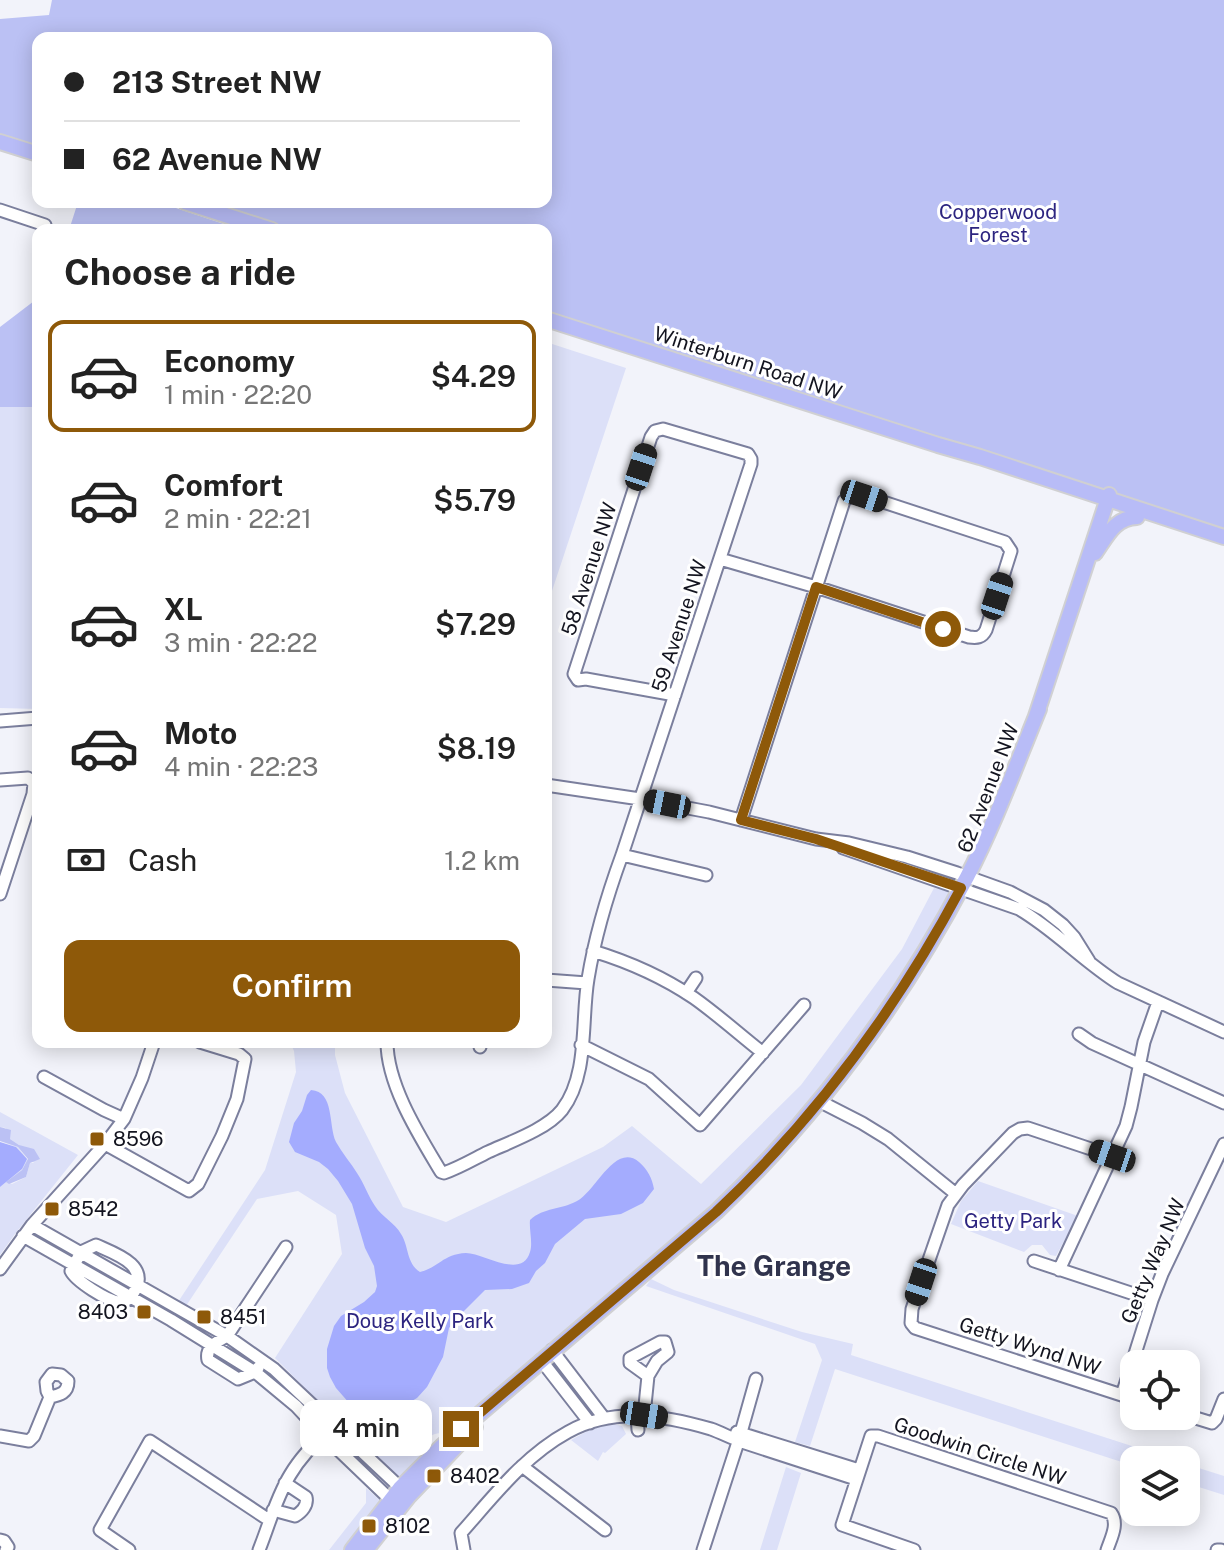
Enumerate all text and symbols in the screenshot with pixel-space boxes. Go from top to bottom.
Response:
text: 213 Street NW [112,64,322,100]
text: 62 Avenue NW [112,141,322,177]
park label: Copperwood Forest [939,200,1057,247]
text: Choose a ride [64,251,296,293]
street label: Winterburn Road NW [651,321,845,405]
icon: car [68,340,140,412]
text: Economy [164,343,295,379]
text: $4.29 [431,358,516,394]
text: 1 min · 22:20 [164,379,312,410]
car [622,440,660,494]
icon: car [68,464,140,536]
text: Comfort [164,467,283,503]
car [837,477,891,515]
text: $5.79 [433,482,516,518]
street label: 58 Avenue NW [556,500,622,638]
text: 2 min · 22:21 [164,503,312,534]
street label: 59 Avenue NW [646,557,712,695]
car [978,569,1016,623]
icon: car [68,588,140,660]
text: XL [164,591,203,627]
text: $7.29 [435,606,516,642]
route start [925,611,961,647]
text: 3 min · 22:22 [164,627,318,658]
icon: car [68,712,140,784]
text: Moto [164,715,237,751]
street label: 62 Avenue NW [952,720,1024,856]
text: $8.19 [437,730,516,766]
text: 4 min · 22:23 [164,751,318,782]
car [641,788,693,820]
icon: cash [64,838,108,882]
text: Cash [128,842,197,878]
text: 1.2 km [444,845,520,876]
button: Confirm [64,940,520,1032]
place label: 8596 [113,1127,164,1151]
marker: 8596 [88,1130,106,1148]
car [1085,1137,1139,1175]
street label: Getty Way NW [1116,1195,1190,1327]
place label: 8542 [68,1197,118,1221]
marker: 8542 [43,1200,61,1218]
park label: Getty Park [964,1209,1062,1233]
district label: The Grange [697,1249,851,1282]
car [902,1255,940,1309]
place label: 8403 [78,1300,128,1324]
marker: 8403 [135,1303,153,1321]
place label: 8451 [220,1305,266,1329]
marker: 8451 [195,1308,213,1326]
park label: Doug Kelly Park [346,1309,494,1333]
street label: Getty Wynd NW [956,1312,1104,1380]
map controls [1120,1350,1200,1526]
button: locate [1120,1350,1200,1430]
car [618,1399,670,1431]
callout: 4 min [301,1401,433,1457]
route end [443,1411,479,1447]
text: 4 min [332,1412,400,1443]
street label: Goodwin Circle NW [891,1412,1069,1490]
button: layers [1120,1446,1200,1526]
place label: 8402 [450,1464,500,1488]
marker: 8402 [425,1467,443,1485]
place label: 8102 [385,1514,430,1538]
marker: 8102 [360,1517,378,1535]

